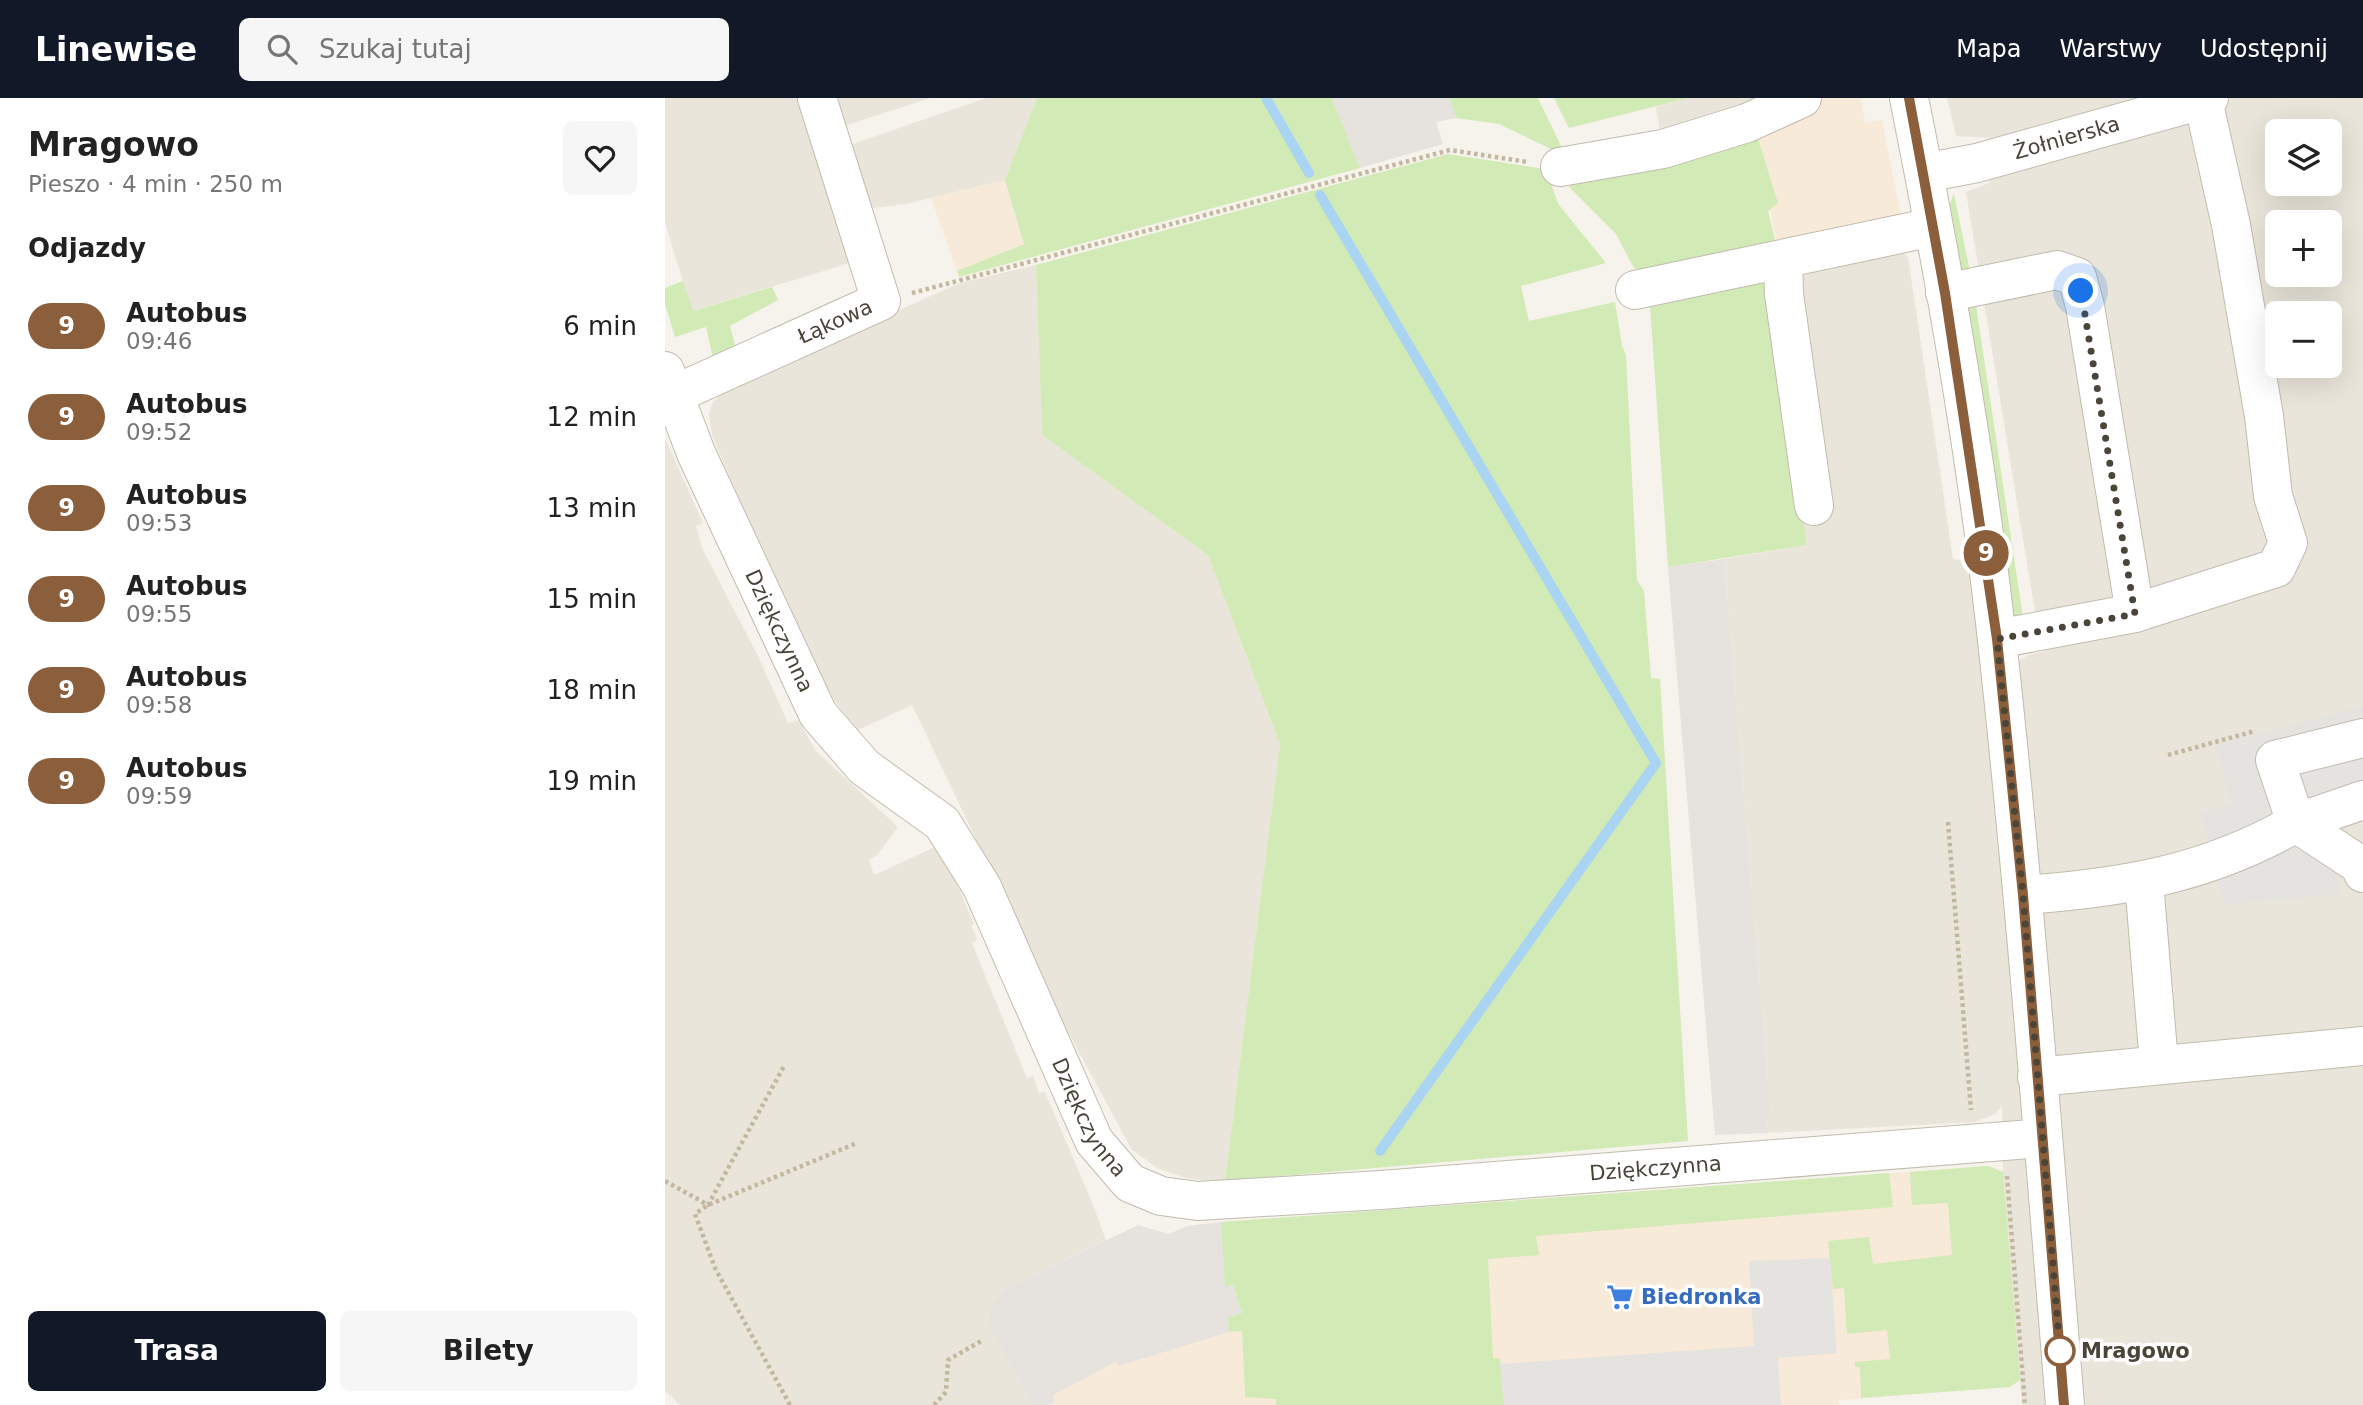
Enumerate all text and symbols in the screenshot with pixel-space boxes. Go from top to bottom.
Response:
search box [239,18,729,81]
text: Linewise [35,30,197,69]
icon: search [263,30,301,68]
text: Szukaj tutaj [319,34,472,64]
text: Mapa [1956,35,2022,63]
text: Warstwy [2060,35,2162,63]
text: Udostępnij [2200,35,2328,63]
street label: Żołnierska [2010,112,2123,164]
map controls [2265,119,2342,378]
button: layers [2265,119,2342,196]
button: heart [563,121,637,195]
text: Mragowo [28,125,199,164]
text: Pieszo · 4 min · 250 m [28,171,283,197]
button: + [2265,210,2342,287]
text: Odjazdy [28,233,146,263]
your location [2063,273,2098,308]
street label: Łąkowa [793,294,876,349]
text: Autobus [126,298,248,328]
button: − [2265,301,2342,378]
text: 6 min [563,311,637,341]
text: 9 [58,312,75,340]
text: 09:46 [126,328,192,354]
text: Autobus [126,389,248,419]
text: 12 min [547,402,637,432]
text: 9 [58,403,75,431]
text: 09:52 [126,419,192,445]
text: Autobus [126,480,248,510]
text: 13 min [547,493,637,523]
text: 9 [58,494,75,522]
text: 09:53 [126,510,192,536]
line badge: 9 [1963,530,2009,576]
text: 9 [1978,539,1994,567]
street label: Dziękczynna [740,566,818,696]
text: Autobus [126,571,248,601]
text: 15 min [547,584,637,614]
text: 9 [58,585,75,613]
text: 09:55 [126,601,192,627]
text: Autobus [126,662,248,692]
text: 18 min [547,675,637,705]
text: 9 [58,676,75,704]
text: 09:58 [126,692,192,718]
text: Autobus [126,753,248,783]
text: 19 min [547,766,637,796]
text: 9 [58,767,75,795]
text: 09:59 [126,783,192,809]
street label: Dziękczynna [1047,1054,1131,1182]
street label: Dziękczynna [1588,1151,1723,1186]
supermarket icon: Biedronka [1605,1282,1635,1312]
place label: Biedronka [1641,1285,1761,1309]
button: Trasa [28,1311,326,1391]
button: Bilety [340,1311,637,1391]
marker: Mragowo [2045,1336,2075,1366]
place label: Mragowo [2081,1339,2190,1363]

